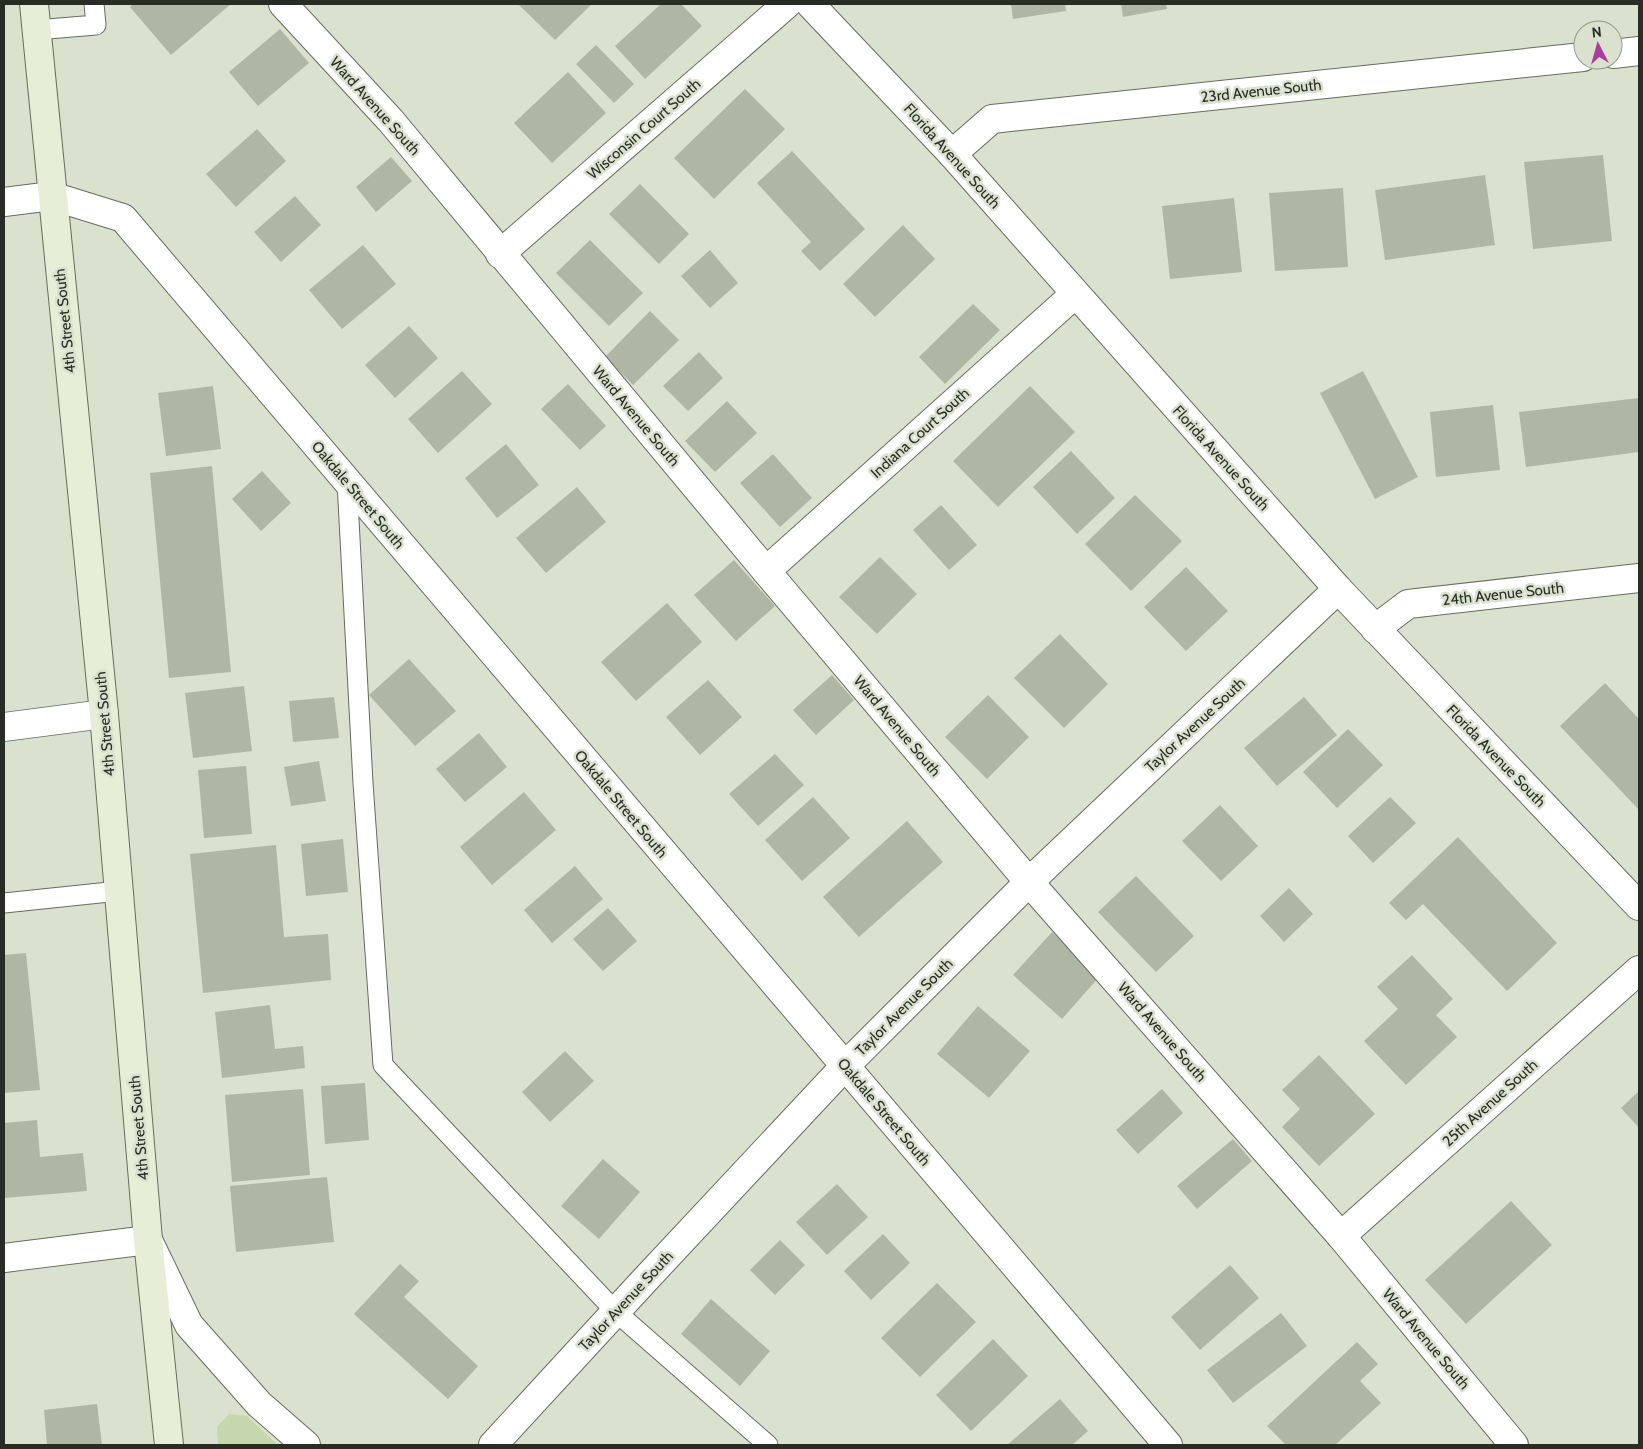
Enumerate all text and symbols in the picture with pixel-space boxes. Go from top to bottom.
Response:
north arrow [1573,20,1623,70]
text: N [1591,23,1603,42]
street label: Ward Avenue South [326,53,424,159]
street label: Wisconsin Court South [584,75,704,183]
street label: 23rd Avenue South [1200,76,1322,106]
street label: Florida Avenue South [900,100,1004,212]
street label: 4th Street South [51,268,79,374]
street label: Ward Avenue South [589,362,683,470]
street label: Indiana Court South [867,384,973,482]
street label: Florida Avenue South [1169,402,1273,514]
street label: Oakdale Street South [308,437,408,553]
street label: 24th Avenue South [1441,579,1565,609]
street label: 4th Street South [91,671,119,777]
street label: Ward Avenue South [850,672,944,780]
street label: Taylor Avenue South [1141,674,1249,776]
street label: Florida Avenue South [1443,701,1549,811]
street label: Oakdale Street South [571,746,671,862]
street label: Taylor Avenue South [852,955,956,1059]
street label: Ward Avenue South [1114,979,1210,1085]
street label: Oakdale Street South [834,1054,934,1170]
street label: 25th Avenue South [1439,1056,1541,1150]
street label: 4th Street South [125,1075,153,1181]
street label: Taylor Avenue South [575,1247,677,1355]
street label: Ward Avenue South [1379,1285,1473,1393]

